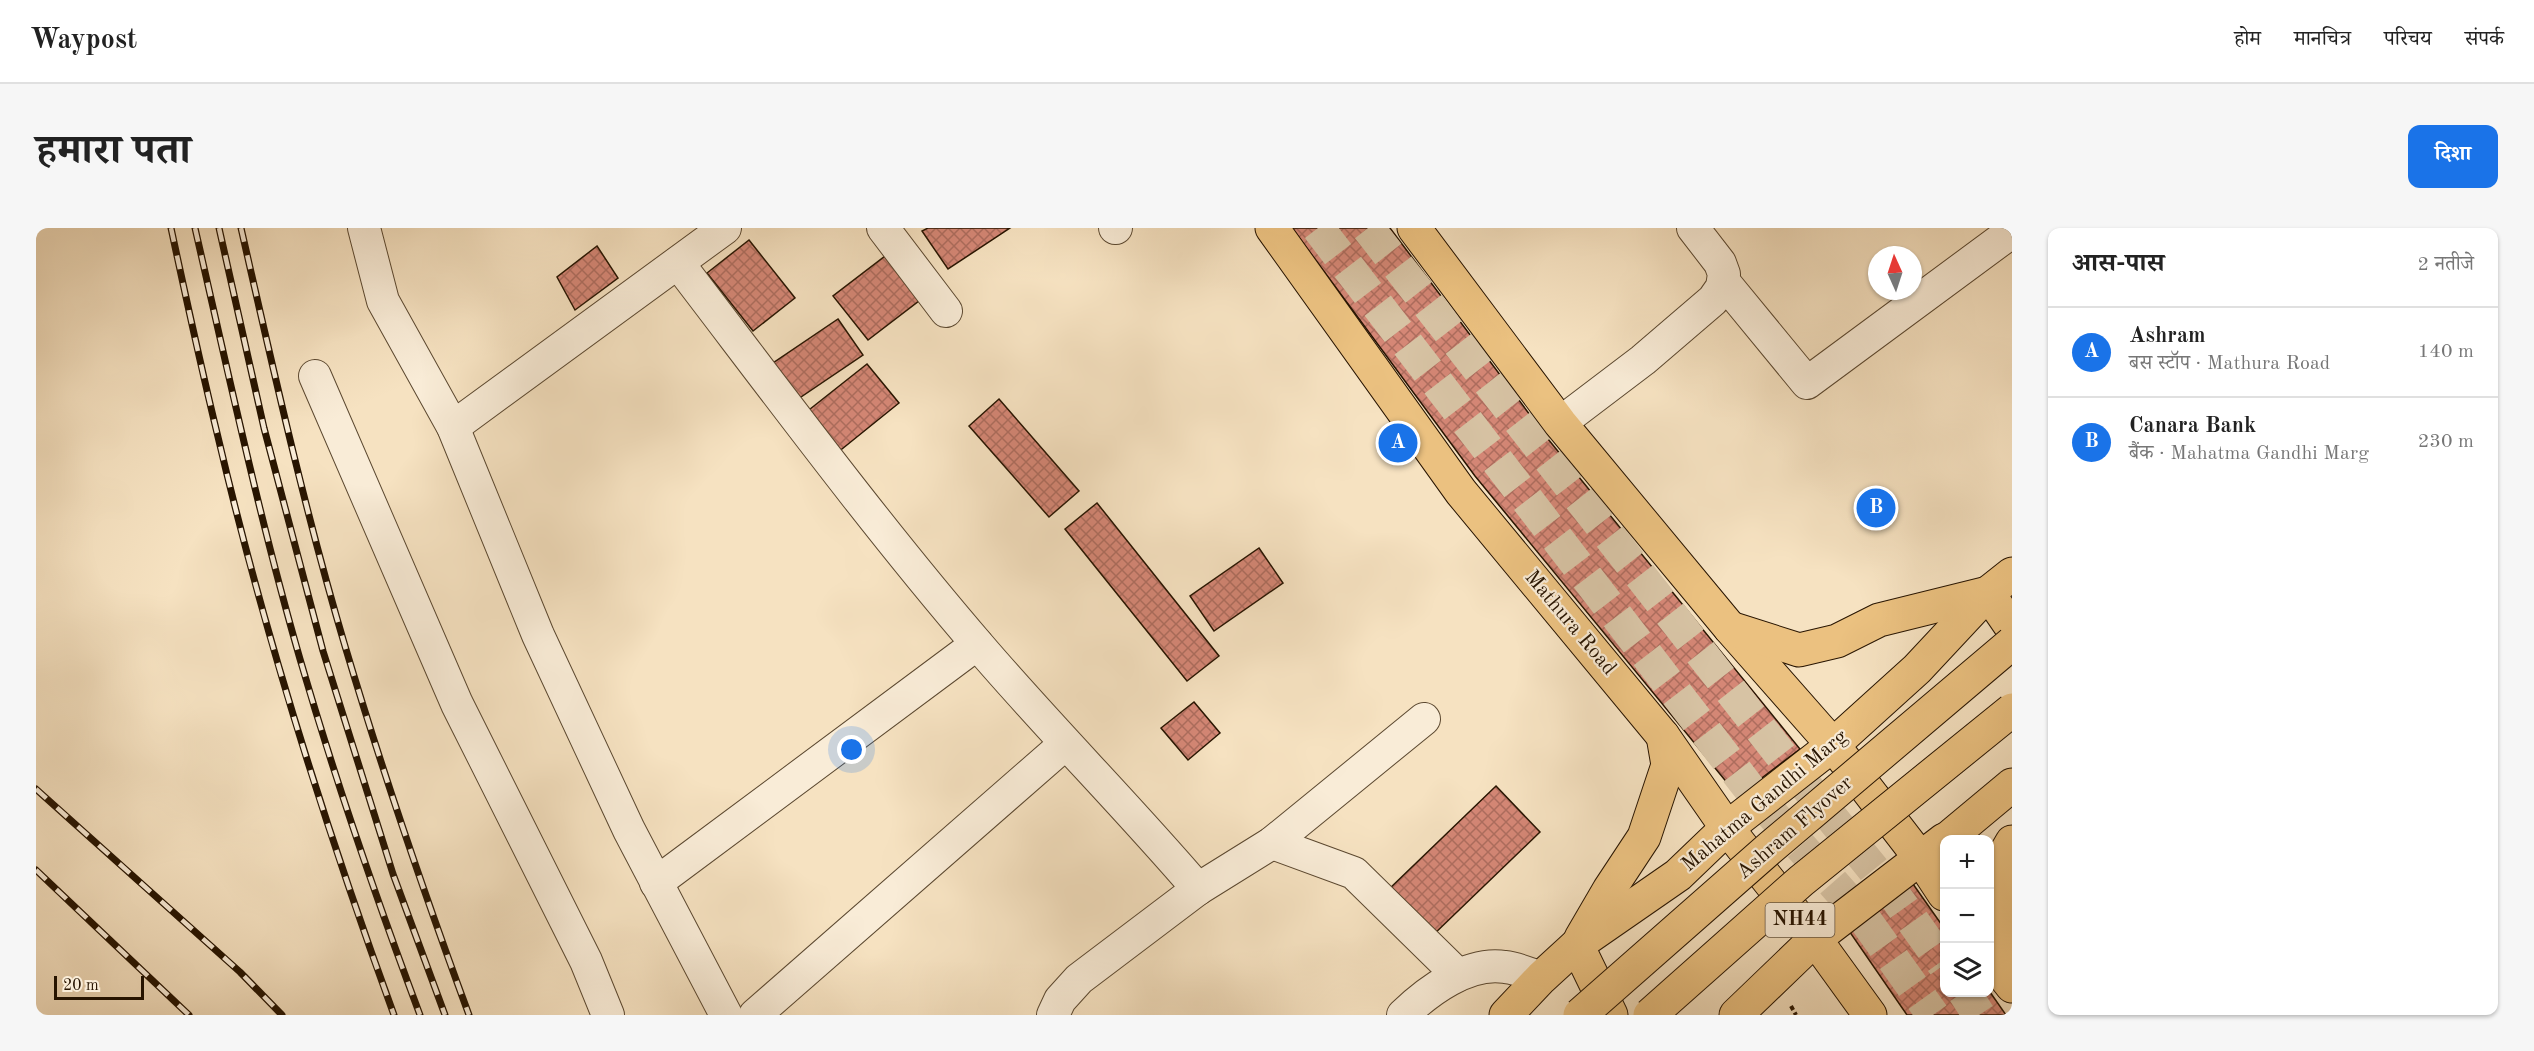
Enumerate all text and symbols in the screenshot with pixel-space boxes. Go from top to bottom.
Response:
text: Waypost [30,27,137,55]
text: होम [2234,29,2261,50]
text: मानचित्र [2294,29,2351,50]
text: परिचय [2384,29,2432,50]
text: संपर्क [2465,29,2504,50]
button: दिशा [2408,125,2498,188]
text: हमारा पता [36,131,191,173]
north arrow [1868,246,1922,300]
text: आस-पास [2072,251,2164,277]
text: 2 नतीजे [2417,255,2474,275]
text: Ashram [2129,325,2206,347]
text: A [2084,342,2099,362]
text: 140 m [2418,342,2474,362]
text: बस स्टॉप · Mathura Road [2129,354,2330,374]
text: Canara Bank [2129,415,2256,437]
pin: A [1378,420,1418,466]
text: B [2084,432,2099,452]
text: 230 m [2418,432,2474,452]
text: बैंक · Mahatma Gandhi Marg [2129,444,2369,464]
pin: B [1856,486,1896,530]
street label: Mathura Road [1520,567,1620,679]
street label: Mahatma Gandhi Marg [1678,725,1852,876]
your location [837,735,866,764]
street label: Ashram Flyover [1733,772,1857,884]
map controls [1940,835,1994,997]
button: + [1940,835,1994,889]
button: − [1940,889,1994,943]
road number: NH44 [1766,903,1834,937]
button: layers [1940,943,1994,997]
scale bar [54,973,144,1000]
text: 20 m [63,978,99,994]

